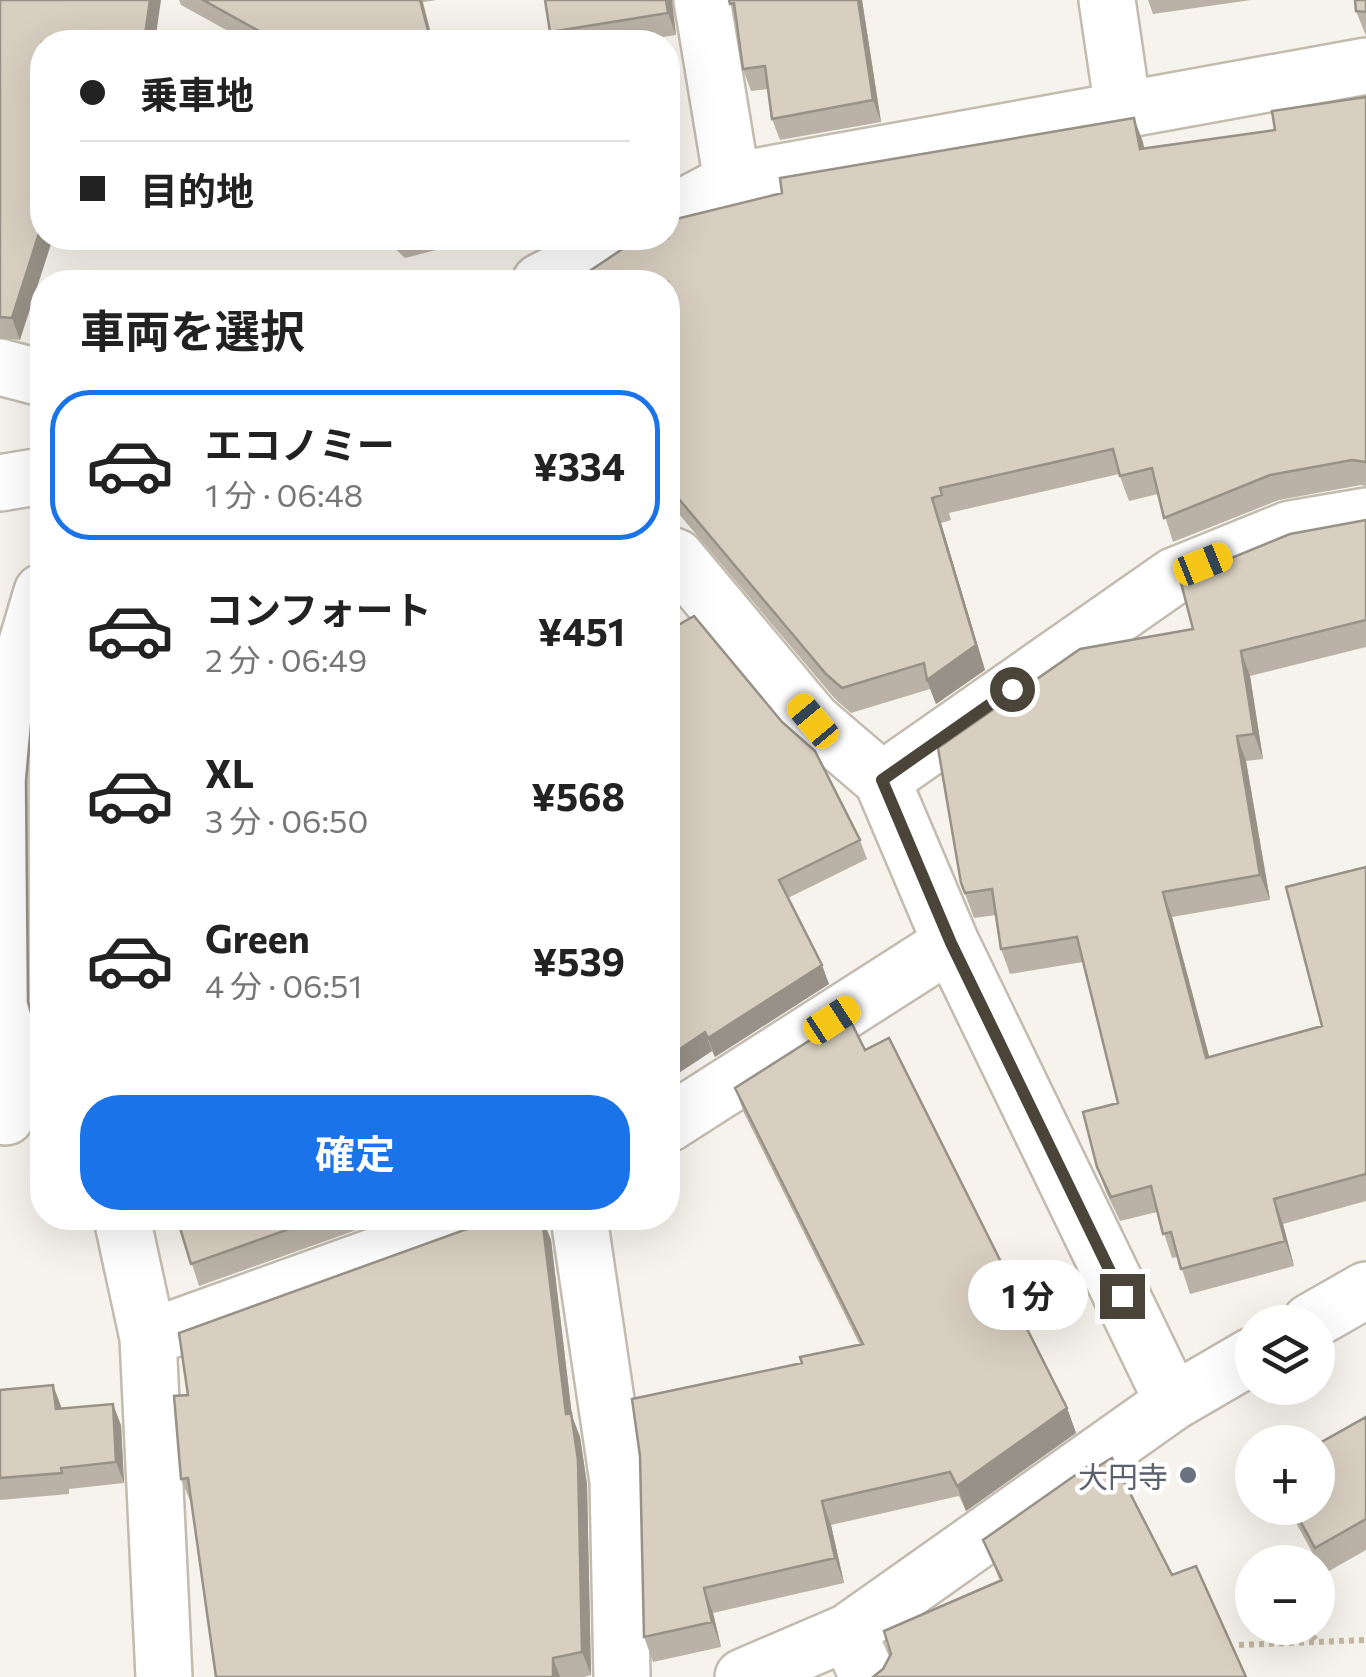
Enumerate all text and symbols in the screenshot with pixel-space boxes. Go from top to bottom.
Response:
text: 乗車地 [140,70,254,117]
text: 目的地 [140,166,254,213]
text: 車両を選択 [80,302,305,357]
icon: car [85,420,175,510]
text: エコノミー [205,420,395,467]
text: ¥334 [533,442,625,489]
text: 1 分 · 06:48 [205,474,363,514]
car [1170,539,1236,589]
icon: car [85,585,175,675]
text: コンフォート [205,585,432,632]
text: ¥451 [538,607,625,654]
text: 2 分 · 06:49 [205,639,367,679]
route start [990,667,1035,712]
car [782,688,844,754]
text: XL [205,749,254,796]
icon: car [85,750,175,840]
text: ¥568 [531,772,625,819]
text: 3 分 · 06:50 [205,800,368,840]
text: Green [205,914,310,961]
icon: car [85,915,175,1005]
text: ¥539 [533,937,625,984]
text: 4 分 · 06:51 [205,965,362,1005]
car [799,991,865,1049]
button: 確定 [80,1095,630,1210]
callout: 1 分 [967,1261,1087,1331]
route end [1100,1274,1145,1319]
text: 1 分 [1002,1275,1054,1315]
map controls [1235,1305,1335,1645]
button: layers [1235,1305,1335,1405]
button: + [1235,1425,1335,1525]
place label: 大円寺 [1078,1457,1168,1494]
marker: 大円寺 [1177,1464,1199,1486]
button: − [1235,1545,1335,1645]

